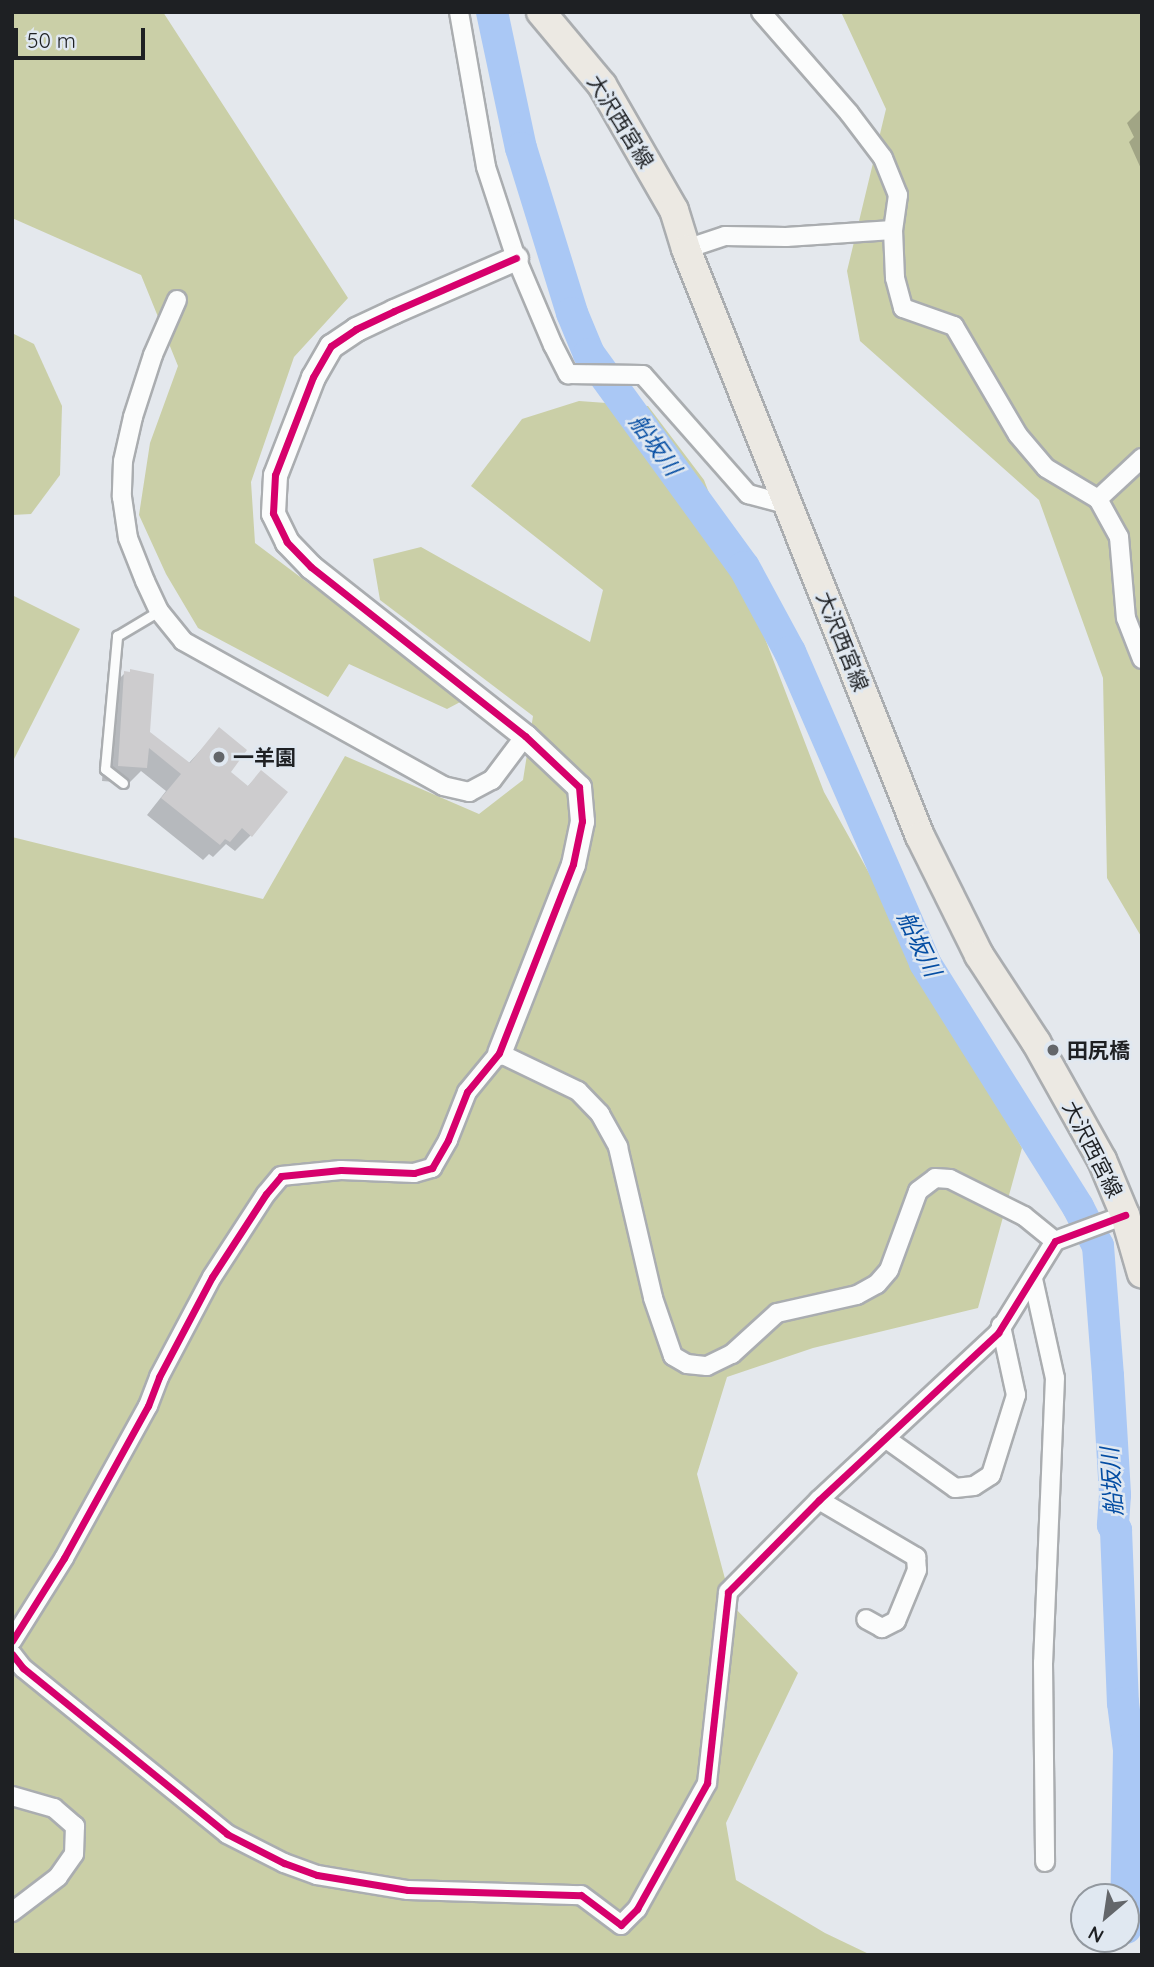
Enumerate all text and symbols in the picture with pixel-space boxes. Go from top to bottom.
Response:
scale bar [18,14,149,58]
text: 50 m [27,27,76,53]
street label: 大沢西宮線 [582,70,660,172]
water label: 船坂川 [624,409,686,481]
street label: 大沢西宮線 [812,588,874,694]
place label: 一羊園 [233,744,296,770]
marker: 一羊園 [211,749,227,765]
water label: 船坂川 [891,907,947,981]
place label: 田尻橋 [1067,1037,1130,1063]
marker: 田尻橋 [1045,1042,1061,1058]
street label: 大沢西宮線 [1058,1097,1128,1201]
water label: 船坂川 [1096,1447,1128,1517]
north arrow [1070,1883,1140,1953]
text: N [1084,1921,1108,1948]

